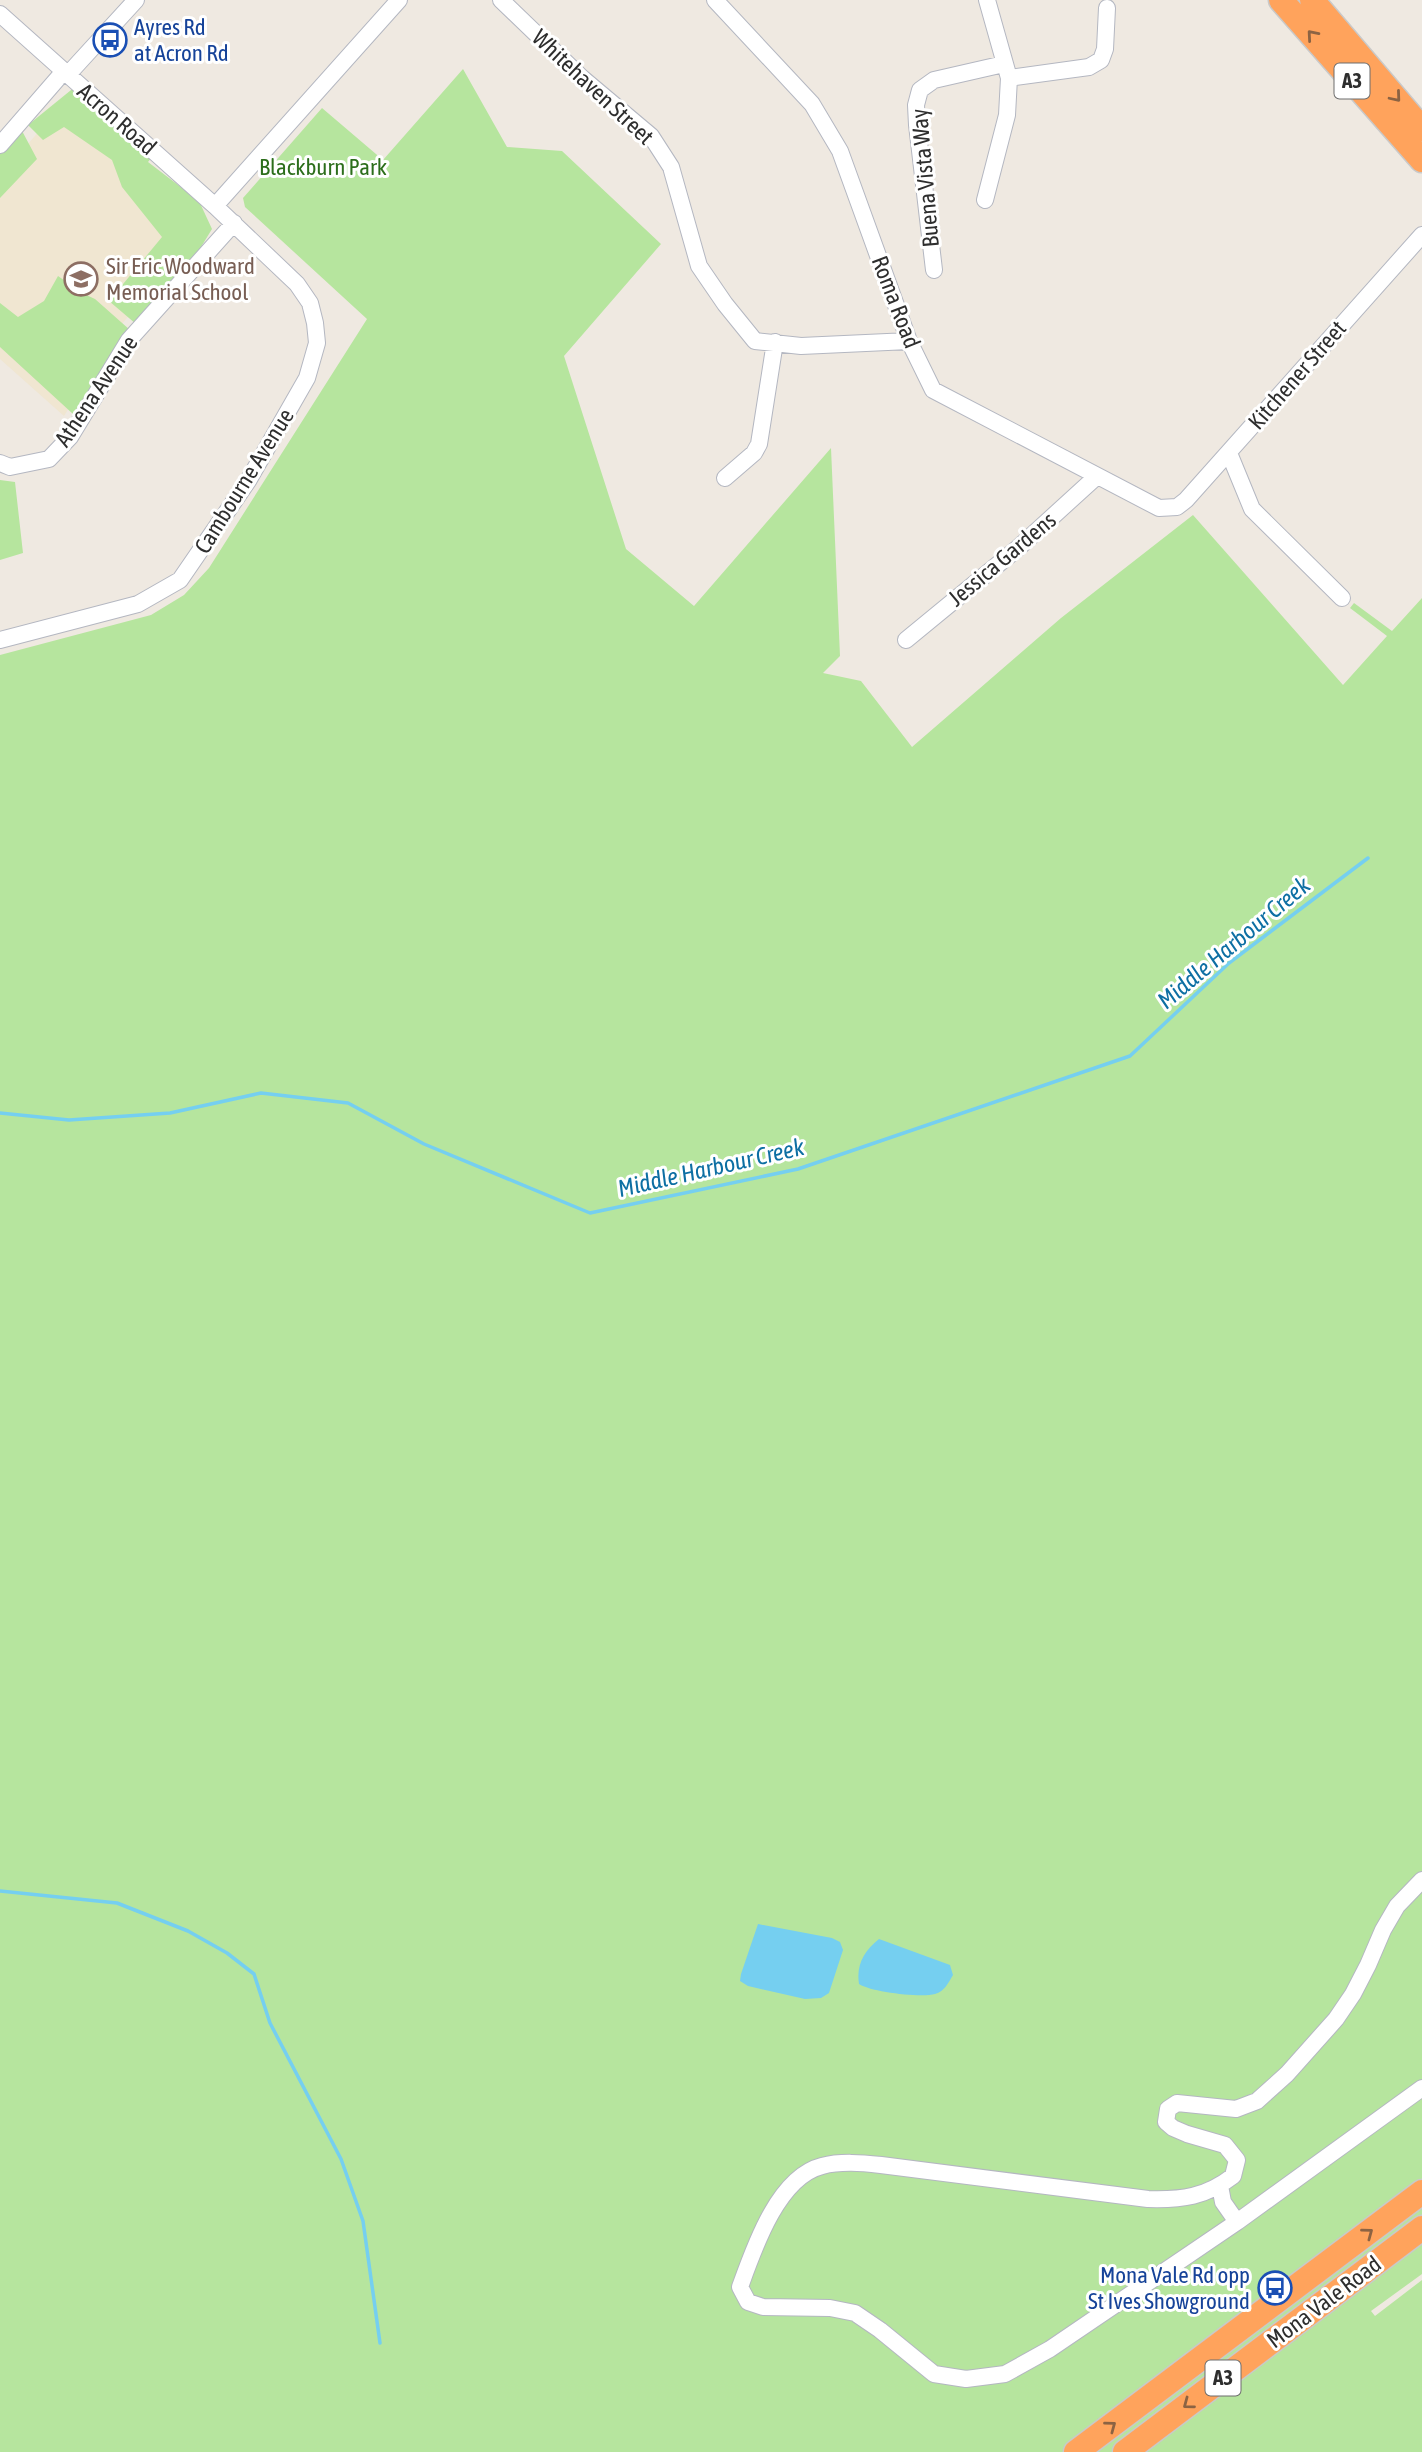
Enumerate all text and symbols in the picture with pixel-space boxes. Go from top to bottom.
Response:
place label: Ayres Rd at Acron Rd [134,14,229,66]
bus stop icon: Ayres Rd at Acron Rd [91,21,129,59]
street label: Whitehaven Street [527,24,659,150]
one-way arrow [1308,31,1321,44]
road number: A3 [1334,64,1370,98]
street label: Acron Road [72,78,162,160]
one-way arrow [1388,89,1400,102]
street label: Buena Vista Way [906,108,944,248]
park label: Blackburn Park [259,154,387,180]
street label: Roma Road [867,252,925,352]
place label: Sir Eric Woodward Memorial School [106,253,255,305]
school or university icon: Sir Eric Woodward Memorial School [62,260,100,298]
street label: Kitchener Street [1243,316,1351,434]
street label: Athena Avenue [49,331,143,451]
street label: Cambourne Avenue [189,404,299,558]
street label: Jessica Gardens [943,507,1061,611]
water label: Middle Harbour Creek [1152,871,1316,1014]
water label: Middle Harbour Creek [615,1133,807,1202]
one-way arrow [1360,2229,1373,2242]
street label: Mona Vale Road [1262,2251,1386,2353]
place label: Mona Vale Rd opp St Ives Showground [1088,2262,1250,2314]
bus stop icon: Mona Vale Rd opp St Ives Showground [1256,2269,1294,2307]
road number: A3 [1206,2360,1240,2396]
one-way arrow [1183,2396,1196,2409]
one-way arrow [1103,2421,1116,2434]

